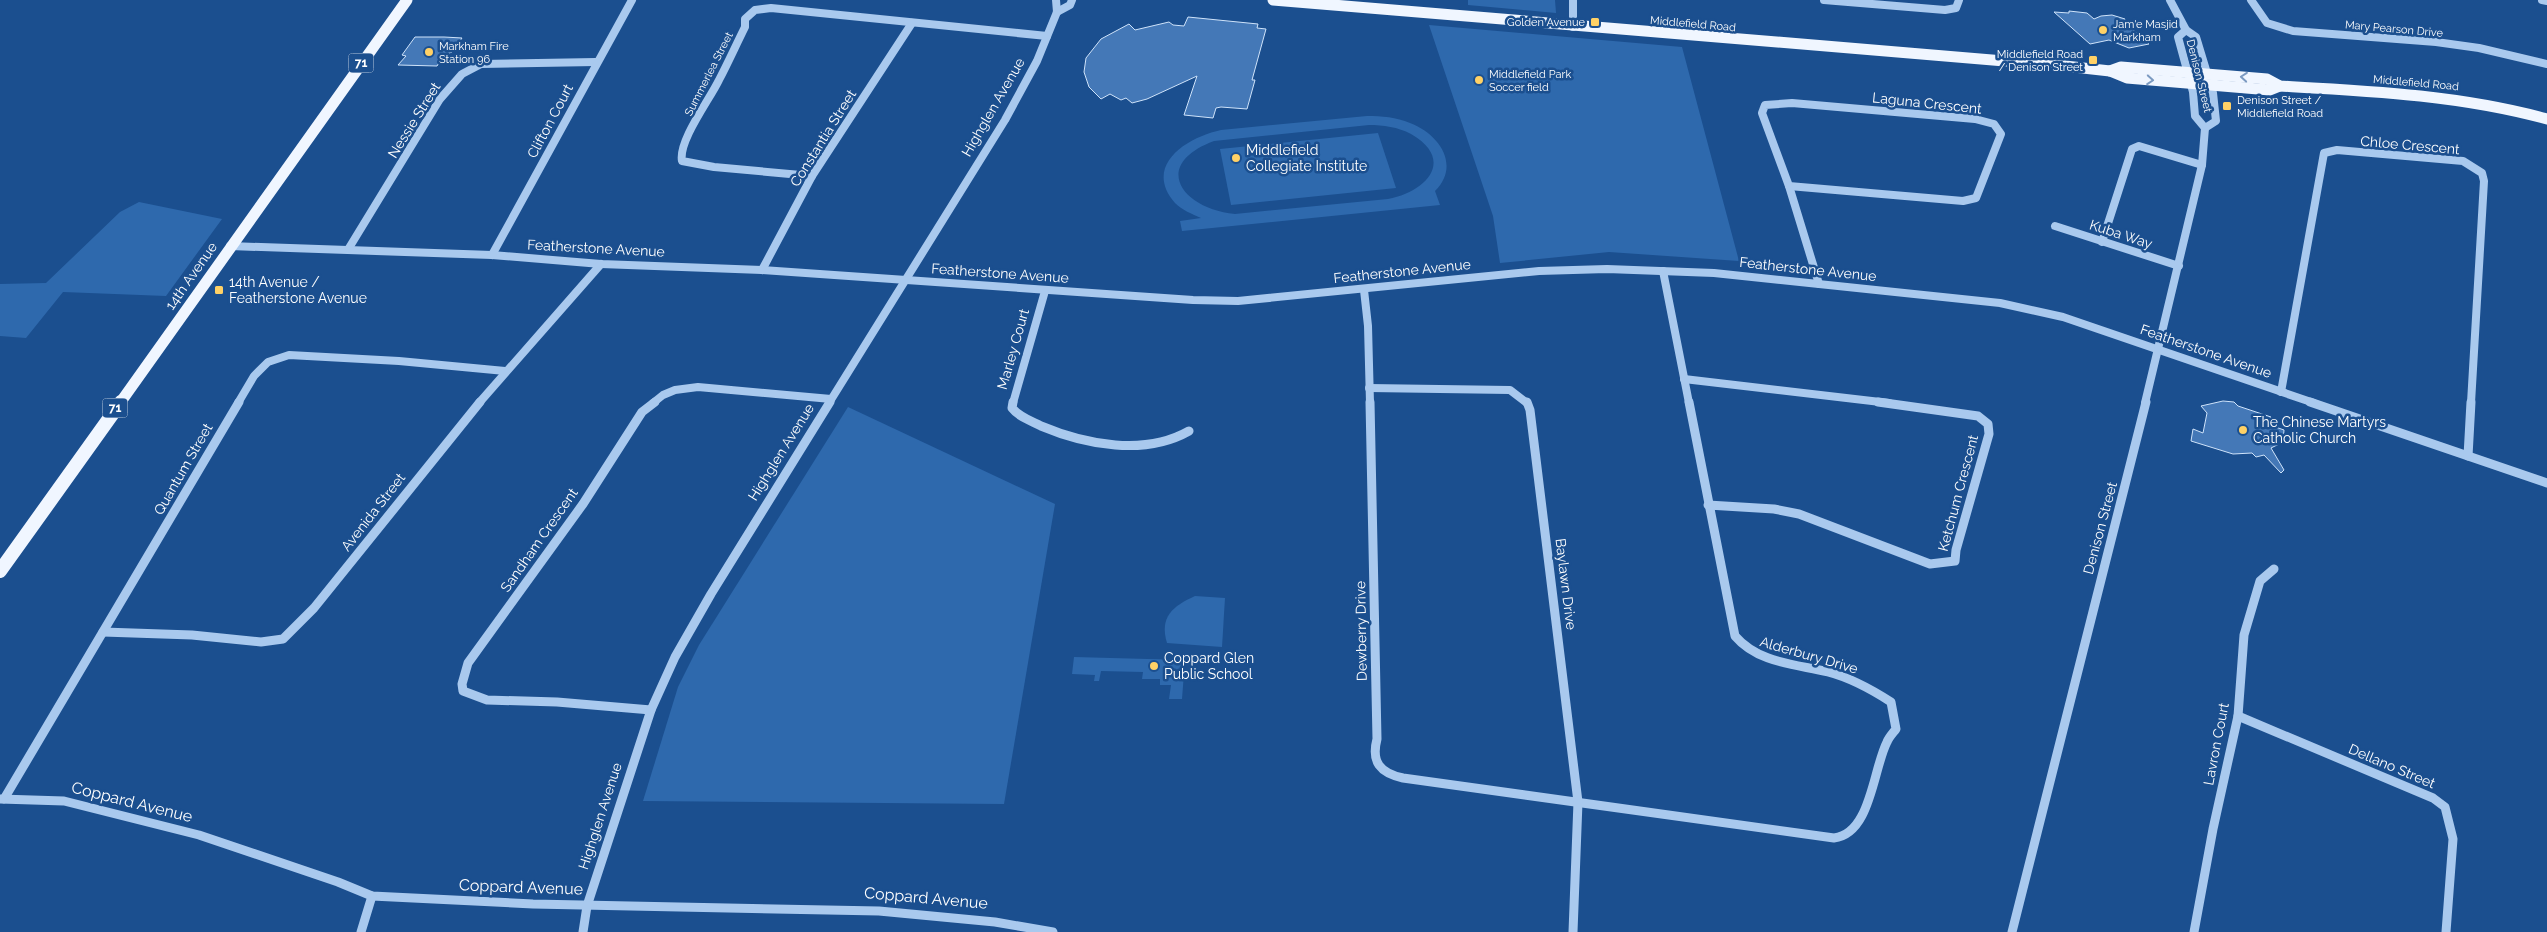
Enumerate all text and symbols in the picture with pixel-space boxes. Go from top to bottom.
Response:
street label: Middlefield Road [1650,14,1737,34]
place label: Golden Avenue [1507,16,1586,29]
marker: Golden Avenue [1589,16,1601,28]
place label: Jam'e Masjid Markham [2113,18,2178,44]
street label: Mary Pearson Drive [2344,18,2444,40]
marker: Jam'e Masjid Markham [2097,24,2109,36]
street label: Summerlea Street [682,30,736,118]
street label: Denison Street [2184,38,2214,114]
place label: Markham Fire Station 96 [439,40,509,66]
marker: Markham Fire Station 96 [423,46,435,58]
place label: Middlefield Road / Denison Street [1997,48,2083,74]
road number: 71 [348,54,374,72]
marker: Middlefield Road / Denison Street [2087,54,2099,66]
street label: Highglen Avenue [958,55,1028,159]
place label: Middlefield Park Soccer field [1489,68,1571,94]
one-way arrow [2240,72,2248,83]
street label: Middlefield Road [2373,73,2460,93]
marker: Middlefield Park Soccer field [1473,74,1485,86]
one-way arrow [2146,74,2154,85]
street label: Nessie Street [384,79,444,161]
street label: Clifton Court [524,81,576,161]
street label: Constantia Street [787,86,859,189]
street label: Laguna Crescent [1871,89,1983,117]
place label: Denison Street / Middlefield Road [2237,94,2323,120]
marker: Denison Street / Middlefield Road [2221,100,2233,112]
street label: Chloe Crescent [2360,133,2461,157]
place label: Middlefield Collegiate Institute [1246,142,1367,174]
marker: Middlefield Collegiate Institute [1230,152,1242,164]
street label: Kuba Way [2087,216,2155,252]
street label: Featherstone Avenue [527,236,665,260]
street label: 14th Avenue [162,239,220,313]
street label: Featherstone Avenue [1739,254,1877,284]
street label: Featherstone Avenue [1333,256,1471,286]
street label: Featherstone Avenue [931,260,1069,286]
place label: 14th Avenue / Featherstone Avenue [229,274,367,306]
marker: 14th Avenue / Featherstone Avenue [213,284,225,296]
street label: Marley Court [994,307,1032,391]
street label: Featherstone Avenue [2138,321,2274,381]
road number: 71 [102,398,128,418]
street label: Highglen Avenue [745,401,817,503]
place label: The Chinese Martyrs Catholic Church [2253,414,2386,446]
street label: Quantum Street [150,420,216,518]
marker: The Chinese Martyrs Catholic Church [2237,424,2249,436]
street label: Ketchum Crescent [1935,433,1981,553]
street label: Avenida Street [338,470,409,554]
street label: Denison Street [2080,480,2120,576]
street label: Sandham Crescent [497,485,581,595]
street label: Baylawn Drive [1552,537,1580,631]
street label: Dewberry Drive [1352,581,1370,681]
street label: Alderbury Drive [1758,633,1860,677]
place label: Coppard Glen Public School [1164,650,1254,682]
marker: Coppard Glen Public School [1148,660,1160,672]
street label: Lavron Court [2200,701,2232,787]
street label: Dellano Street [2346,741,2438,792]
street label: Highglen Avenue [575,761,625,871]
street label: Coppard Avenue [70,778,194,826]
street label: Coppard Avenue [459,875,583,899]
street label: Coppard Avenue [863,883,989,913]

